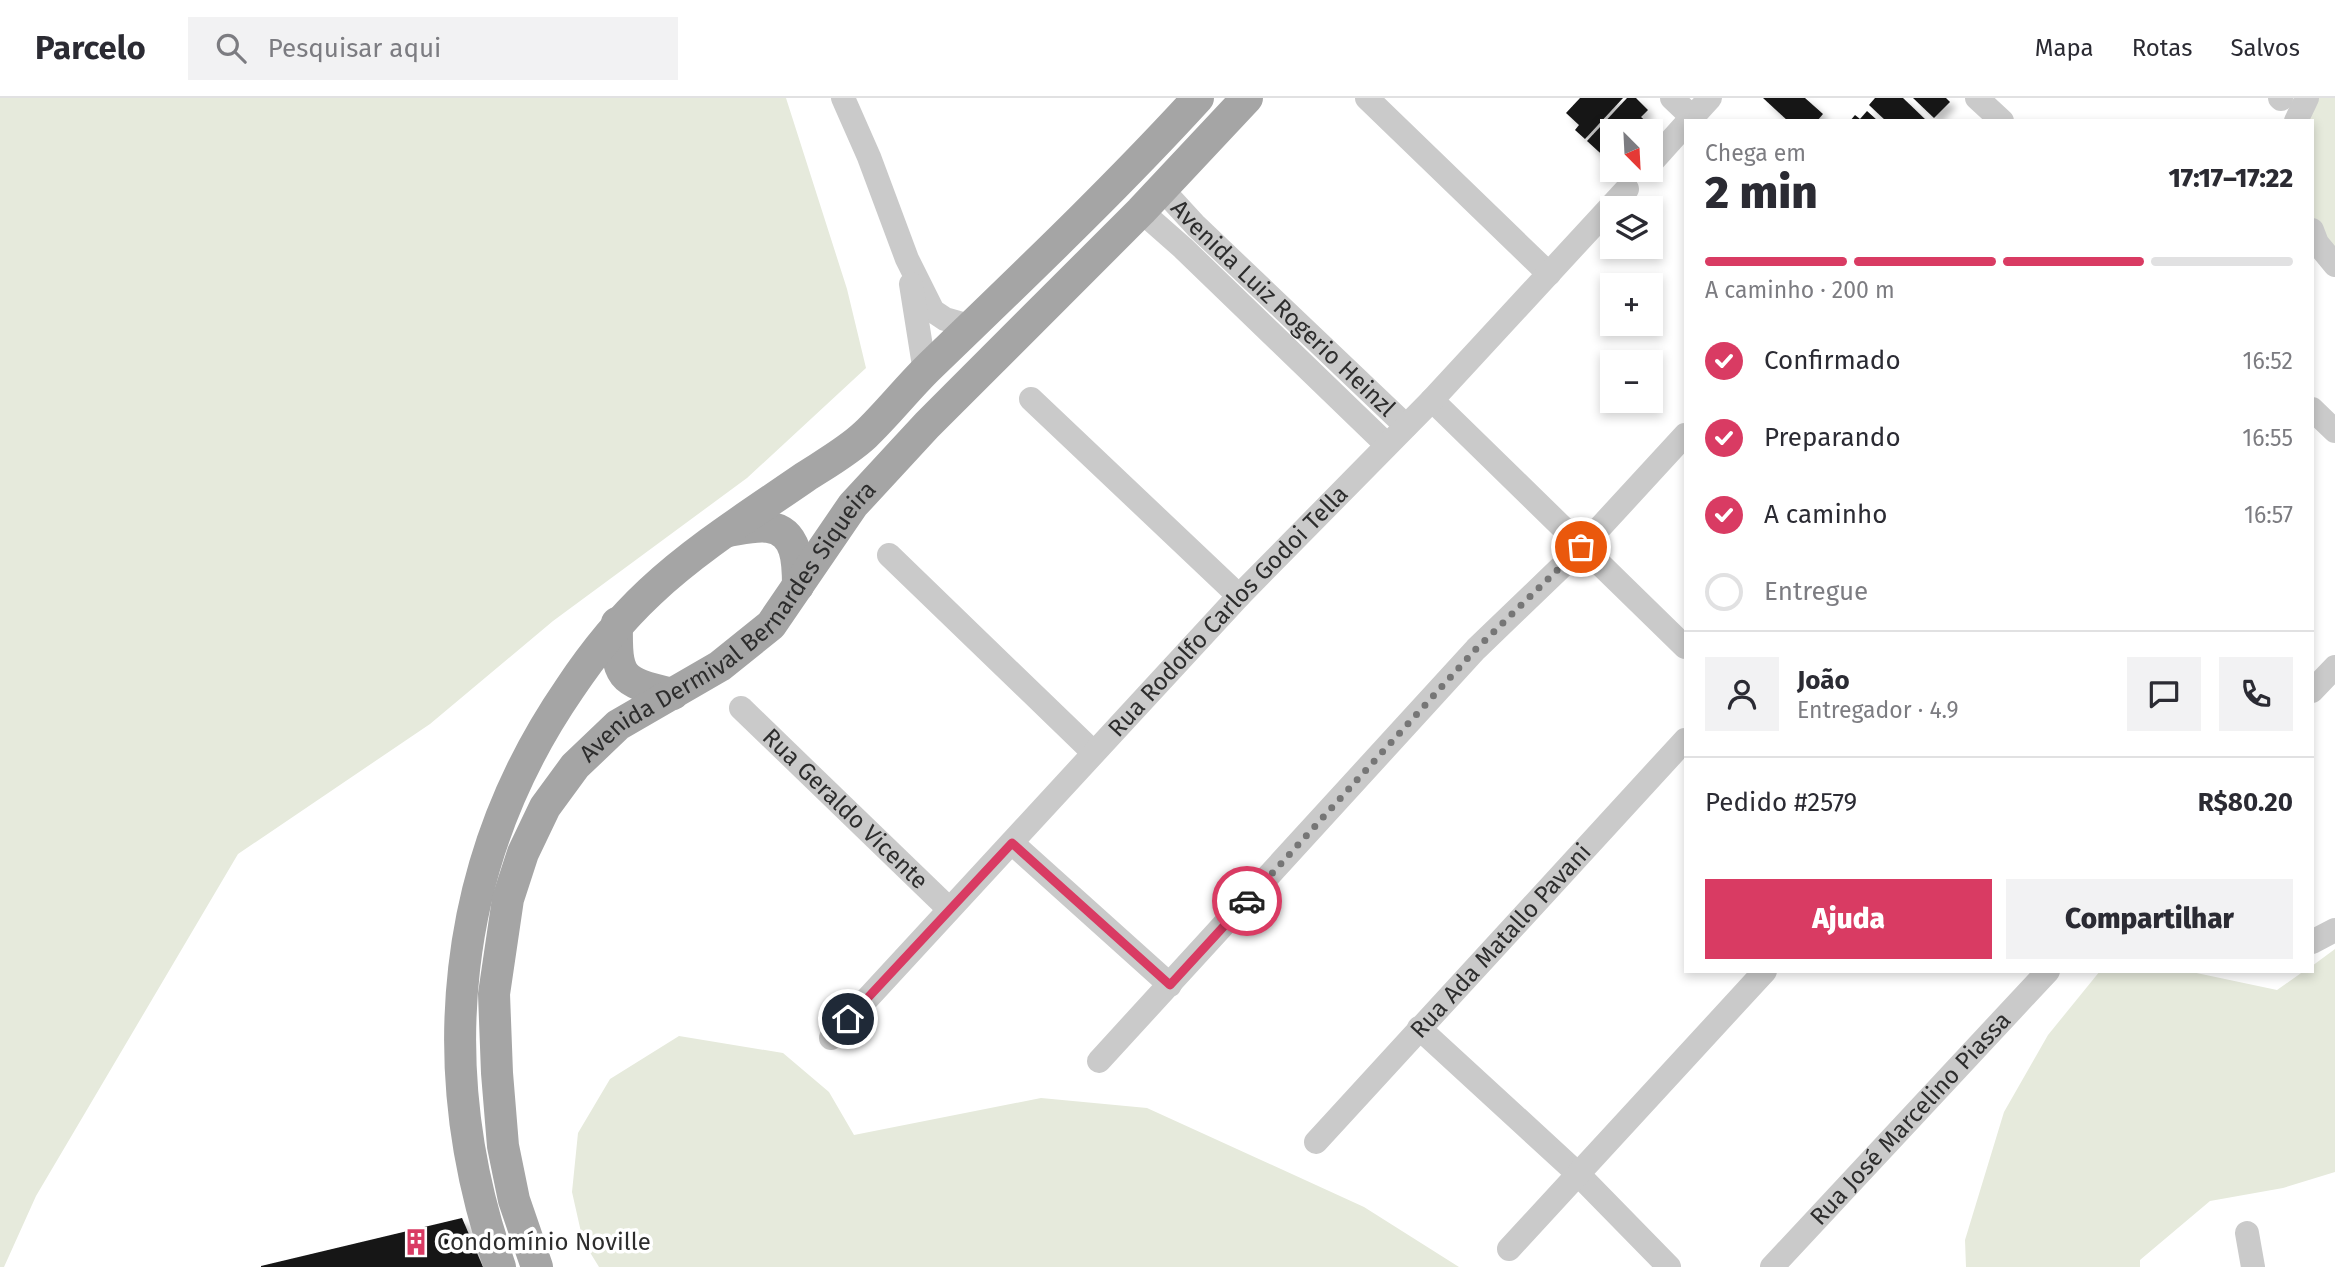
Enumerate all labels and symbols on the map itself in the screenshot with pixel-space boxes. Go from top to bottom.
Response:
north arrow [1600,119,1662,182]
street label: Avenida Luiz Rogerio Heinzl [1165,194,1401,422]
street label: Avenida Dermival Bernardes Siqueira [574,476,882,768]
street label: Rua Rodolfo Carlos Godoi Tella [1102,480,1354,742]
pin [1551,517,1611,577]
street label: Rua Geraldo Vicente [757,723,934,895]
street label: Rua Ada Matallo Pavani [1405,838,1597,1044]
courier [1212,866,1282,936]
pin [818,989,878,1049]
street label: Rua José Marcelino Piassa [1804,1006,2017,1231]
building icon: Condomínio Noville [401,1227,431,1257]
place label: Condomínio Noville [437,1228,651,1256]

